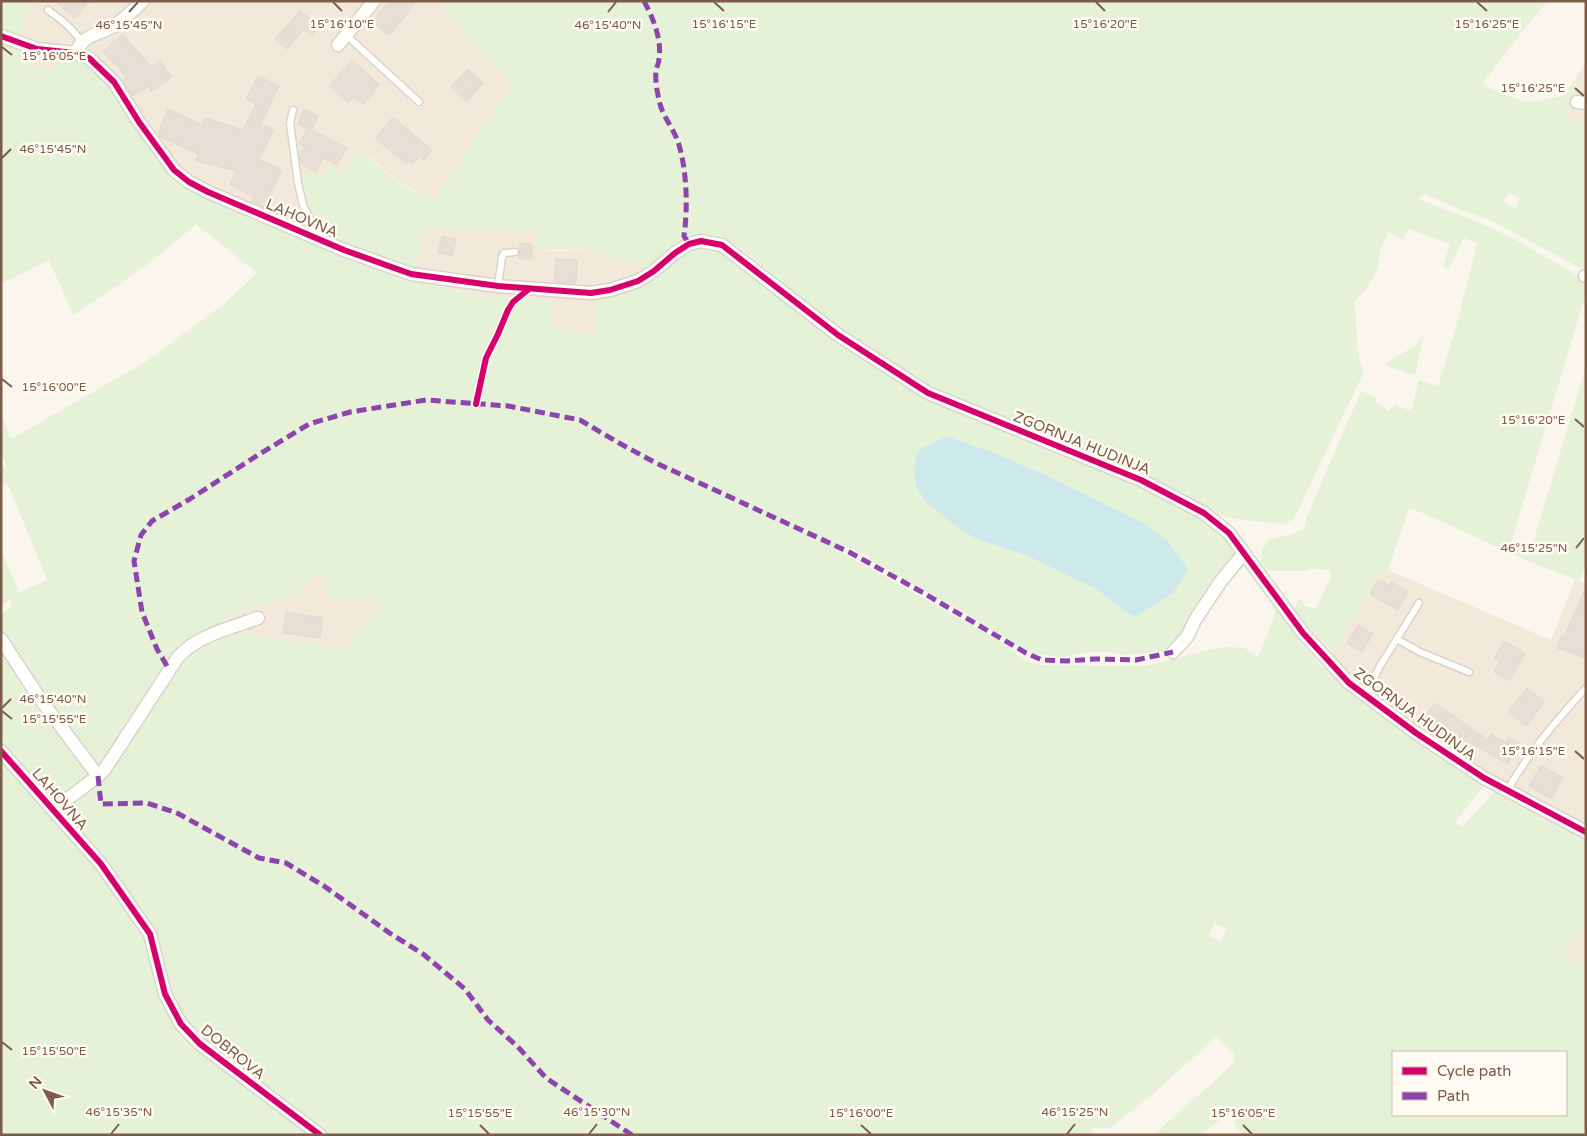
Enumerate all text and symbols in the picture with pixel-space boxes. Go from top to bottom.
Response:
text: 15°16'10"E [310,17,375,31]
text: 15°16'15"E [692,17,757,31]
text: 15°16'20"E [1073,17,1138,31]
text: 15°16'25"E [1455,17,1520,31]
text: 46°15'45"N [96,18,162,32]
text: 46°15'40"N [575,18,641,32]
text: 15°16'05"E [22,49,87,63]
text: 15°16'25"E [1501,81,1566,95]
text: 46°15'45"N [20,142,86,156]
street label: LAHOVNA [263,195,341,241]
text: 15°16'00"E [22,380,87,394]
street label: ZGORNJA HUDINJA [1011,407,1153,479]
text: 15°16'20"E [1501,413,1566,427]
text: 46°15'25"N [1501,541,1567,555]
street label: ZGORNJA HUDINJA [1351,664,1479,764]
text: 46°15'40"N [20,692,86,706]
text: 15°15'55"E [22,712,87,726]
text: 15°16'15"E [1501,744,1566,758]
street label: LAHOVNA [28,764,92,834]
street label: DOBROVA [197,1021,269,1083]
text: 15°15'50"E [22,1044,87,1058]
legend [1392,1051,1567,1116]
text: Cycle path [1437,1062,1511,1080]
north arrow [20,1066,70,1116]
text: N [25,1073,46,1093]
text: Path [1437,1087,1470,1105]
text: 46°15'35"N [86,1105,152,1119]
text: 46°15'30"N [564,1105,630,1119]
text: 46°15'25"N [1042,1105,1108,1119]
text: 15°15'55"E [448,1106,513,1120]
text: 15°16'00"E [829,1106,894,1120]
text: 15°16'05"E [1211,1106,1276,1120]

